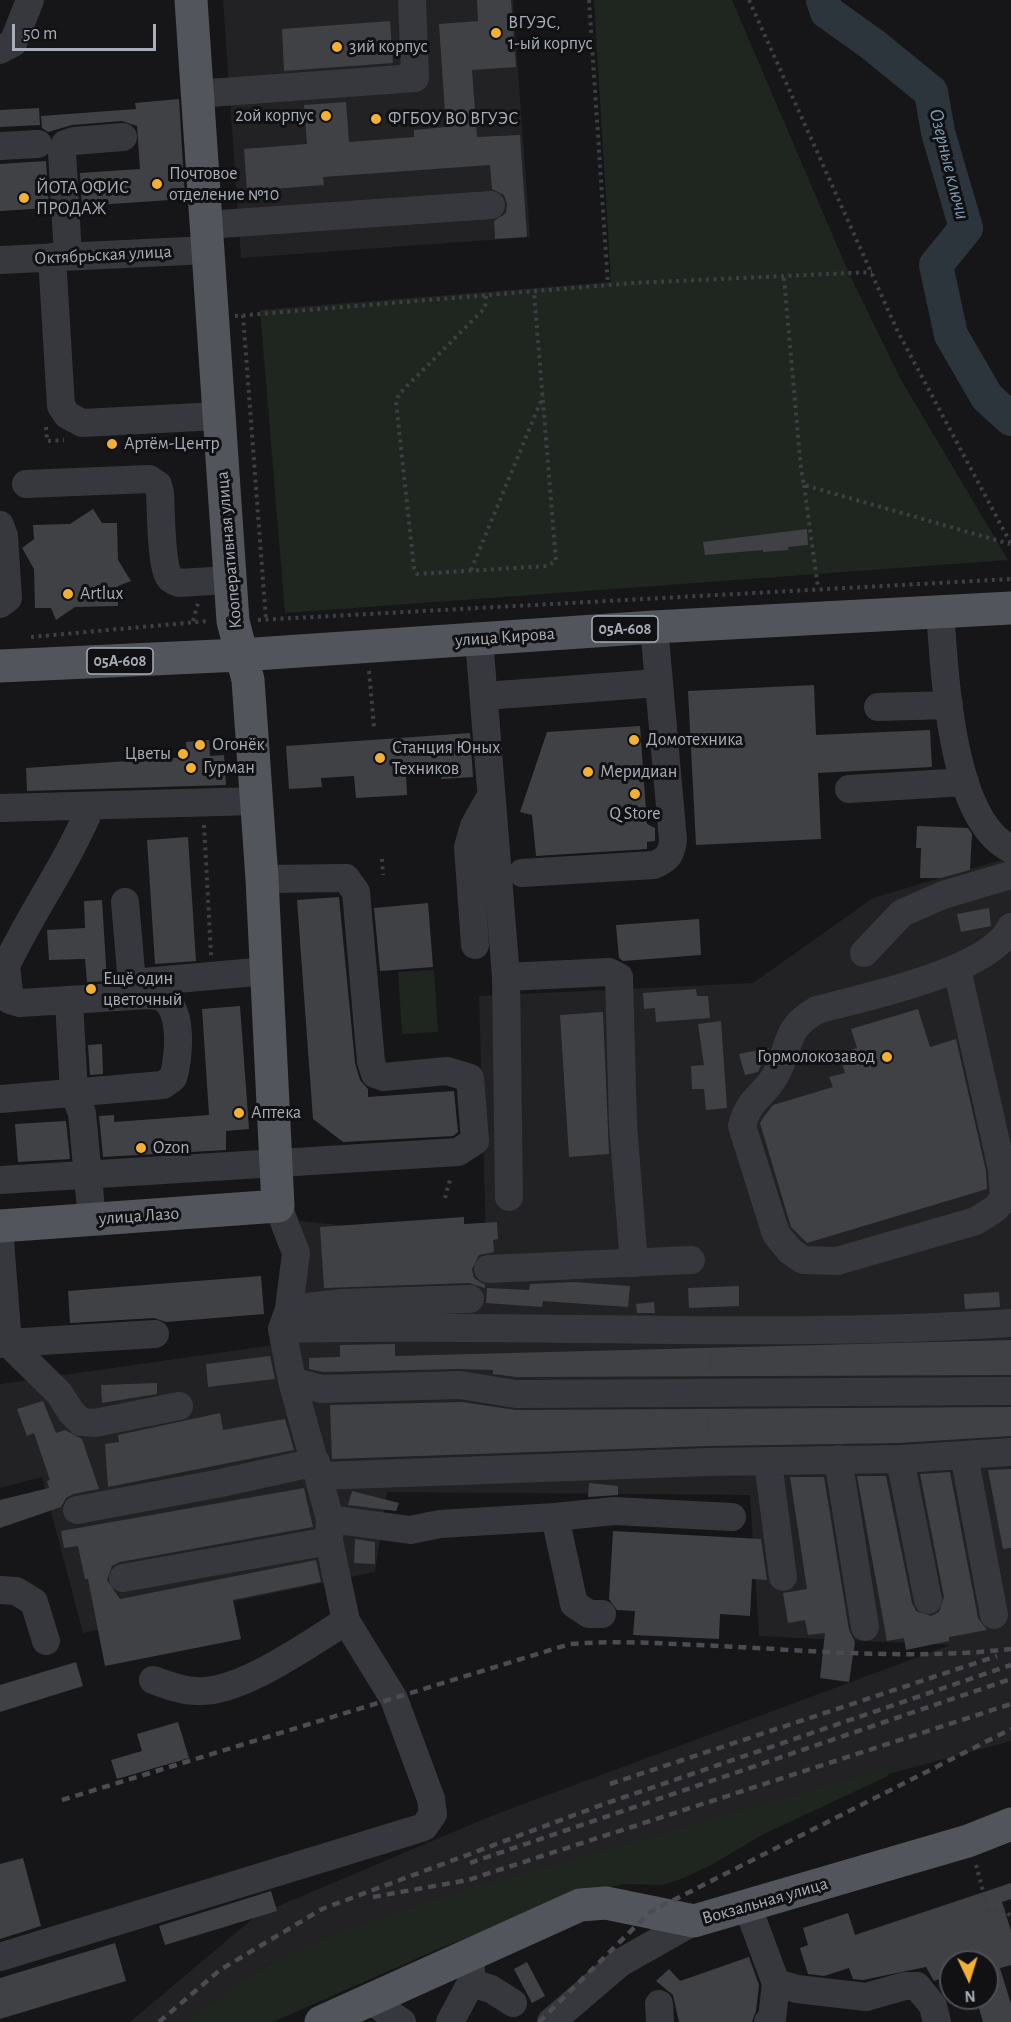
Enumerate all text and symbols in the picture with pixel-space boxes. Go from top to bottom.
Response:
scale bar [15,12,159,50]
place label: ВГУЭС, 1-ый корпус [508,12,593,54]
text: 50 m [23,25,57,43]
marker: ВГУЭС, 1-ый корпус [489,26,503,40]
place label: 3ий корпус [349,36,428,58]
marker: 3ий корпус [330,40,344,54]
place label: 2ой корпус [235,105,314,127]
water label: Озерные ключи [924,106,974,222]
place label: ФГБОУ ВО ВГУЭС [388,108,518,130]
marker: 2ой корпус [319,109,333,123]
marker: ФГБОУ ВО ВГУЭС [369,112,383,126]
place label: Почтовое отделение №10 [169,163,279,206]
place label: ЙОТА ОФИС ПРОДАЖ [36,177,129,219]
marker: Почтовое отделение №10 [150,177,164,191]
marker: ЙОТА ОФИС ПРОДАЖ [17,191,31,205]
street label: Октябрьская улица [34,241,172,269]
place label: Артём-Центр [124,433,220,455]
marker: Артём-Центр [105,437,119,451]
street label: Кооперативная улица [211,470,247,630]
place label: Artlux [80,583,123,605]
marker: Artlux [61,587,75,601]
road number: 05А-608 [592,616,658,642]
street label: улица Кирова [454,623,556,651]
road number: 05А-608 [87,648,153,674]
place label: Домотехника [646,729,743,751]
marker: Домотехника [627,733,641,747]
place label: Огонёк [212,734,265,756]
place label: Станция Юных Техников [392,737,500,780]
marker: Огонёк [193,738,207,752]
place label: Цветы [124,743,171,765]
marker: Цветы [176,747,190,761]
marker: Станция Юных Техников [373,751,387,765]
place label: Гурман [203,757,255,779]
marker: Гурман [184,761,198,775]
place label: Меридиан [600,761,677,783]
marker: Меридиан [581,765,595,779]
marker: Q Store [628,787,642,801]
place label: Q Store [609,803,661,825]
place label: Ещё один цветочный [103,968,182,1010]
marker: Ещё один цветочный [84,982,98,996]
place label: Гормолокозавод [757,1046,875,1068]
marker: Гормолокозавод [880,1050,894,1064]
place label: Аптека [251,1102,301,1124]
marker: Аптека [232,1106,246,1120]
place label: Ozon [153,1137,190,1159]
marker: Ozon [134,1141,148,1155]
street label: улица Лазо [98,1202,180,1230]
street label: Вокзальная улица [700,1873,830,1929]
north arrow [939,1950,999,2010]
text: N [964,1988,976,2004]

